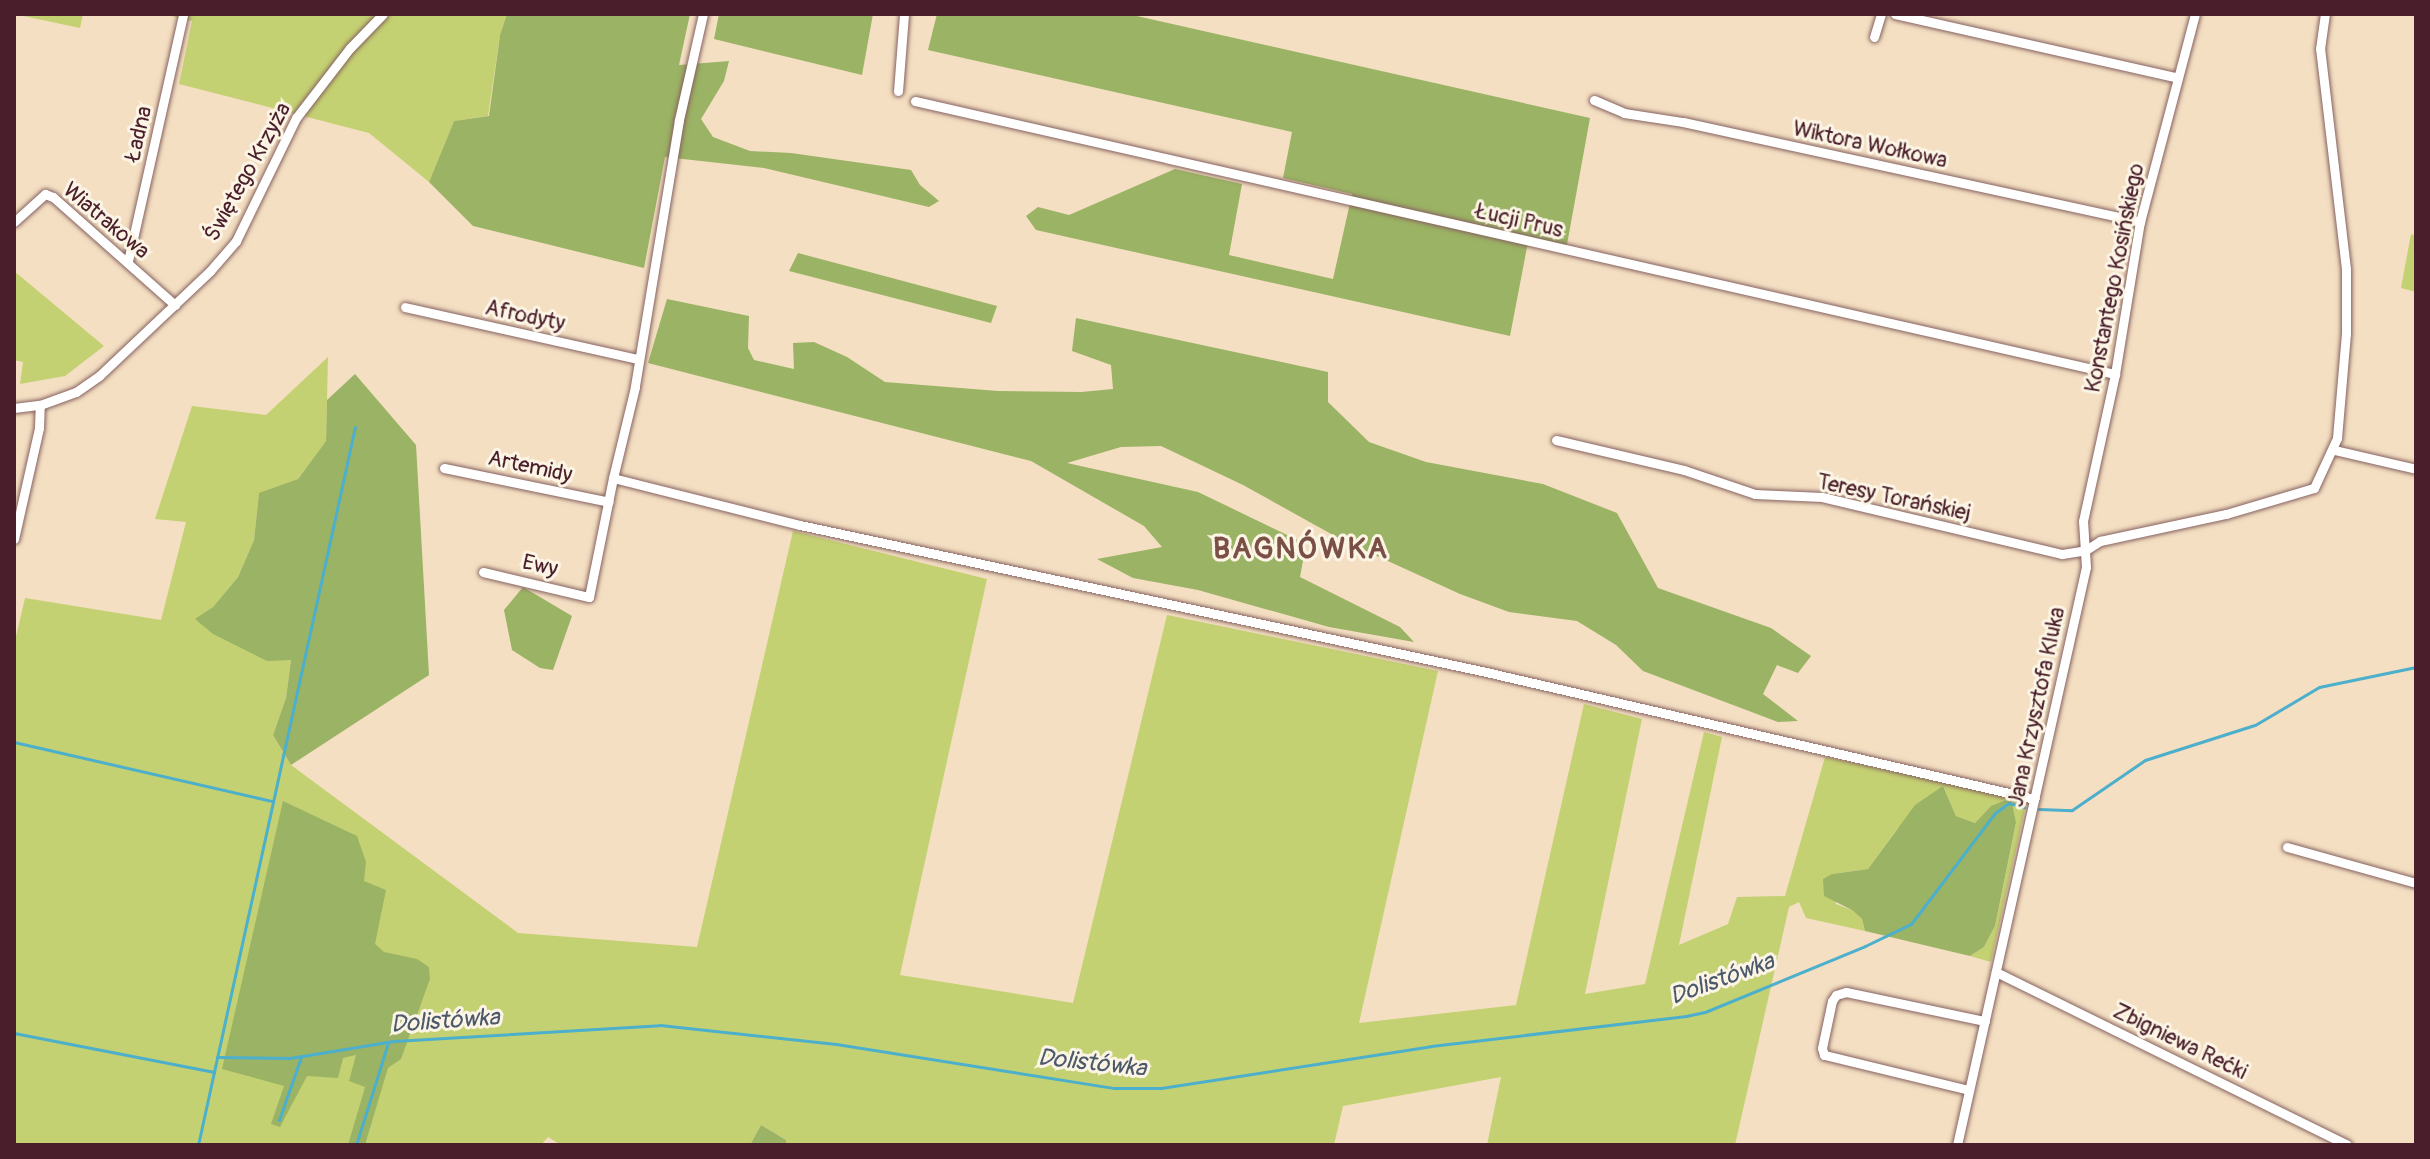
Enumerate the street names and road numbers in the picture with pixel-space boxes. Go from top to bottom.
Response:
street label: Świętego Krzyża [199,98,297,246]
street label: Ładna [120,104,158,164]
street label: Wiktora Wołkowa [1790,116,1950,174]
street label: Konstantego Kosińskiego [2080,161,2150,395]
street label: Wiatrakowa [57,177,155,265]
street label: Łucji Prus [1473,198,1565,244]
street label: Afrodyty [483,295,567,337]
street label: Artemidy [486,445,574,489]
street label: Teresy Torańskiej [1815,469,1973,527]
street label: Ewy [520,549,560,583]
street label: Jana Krzysztofa Kluka [2003,605,2071,809]
street label: Zbigniewa Rećki [2109,998,2251,1086]

